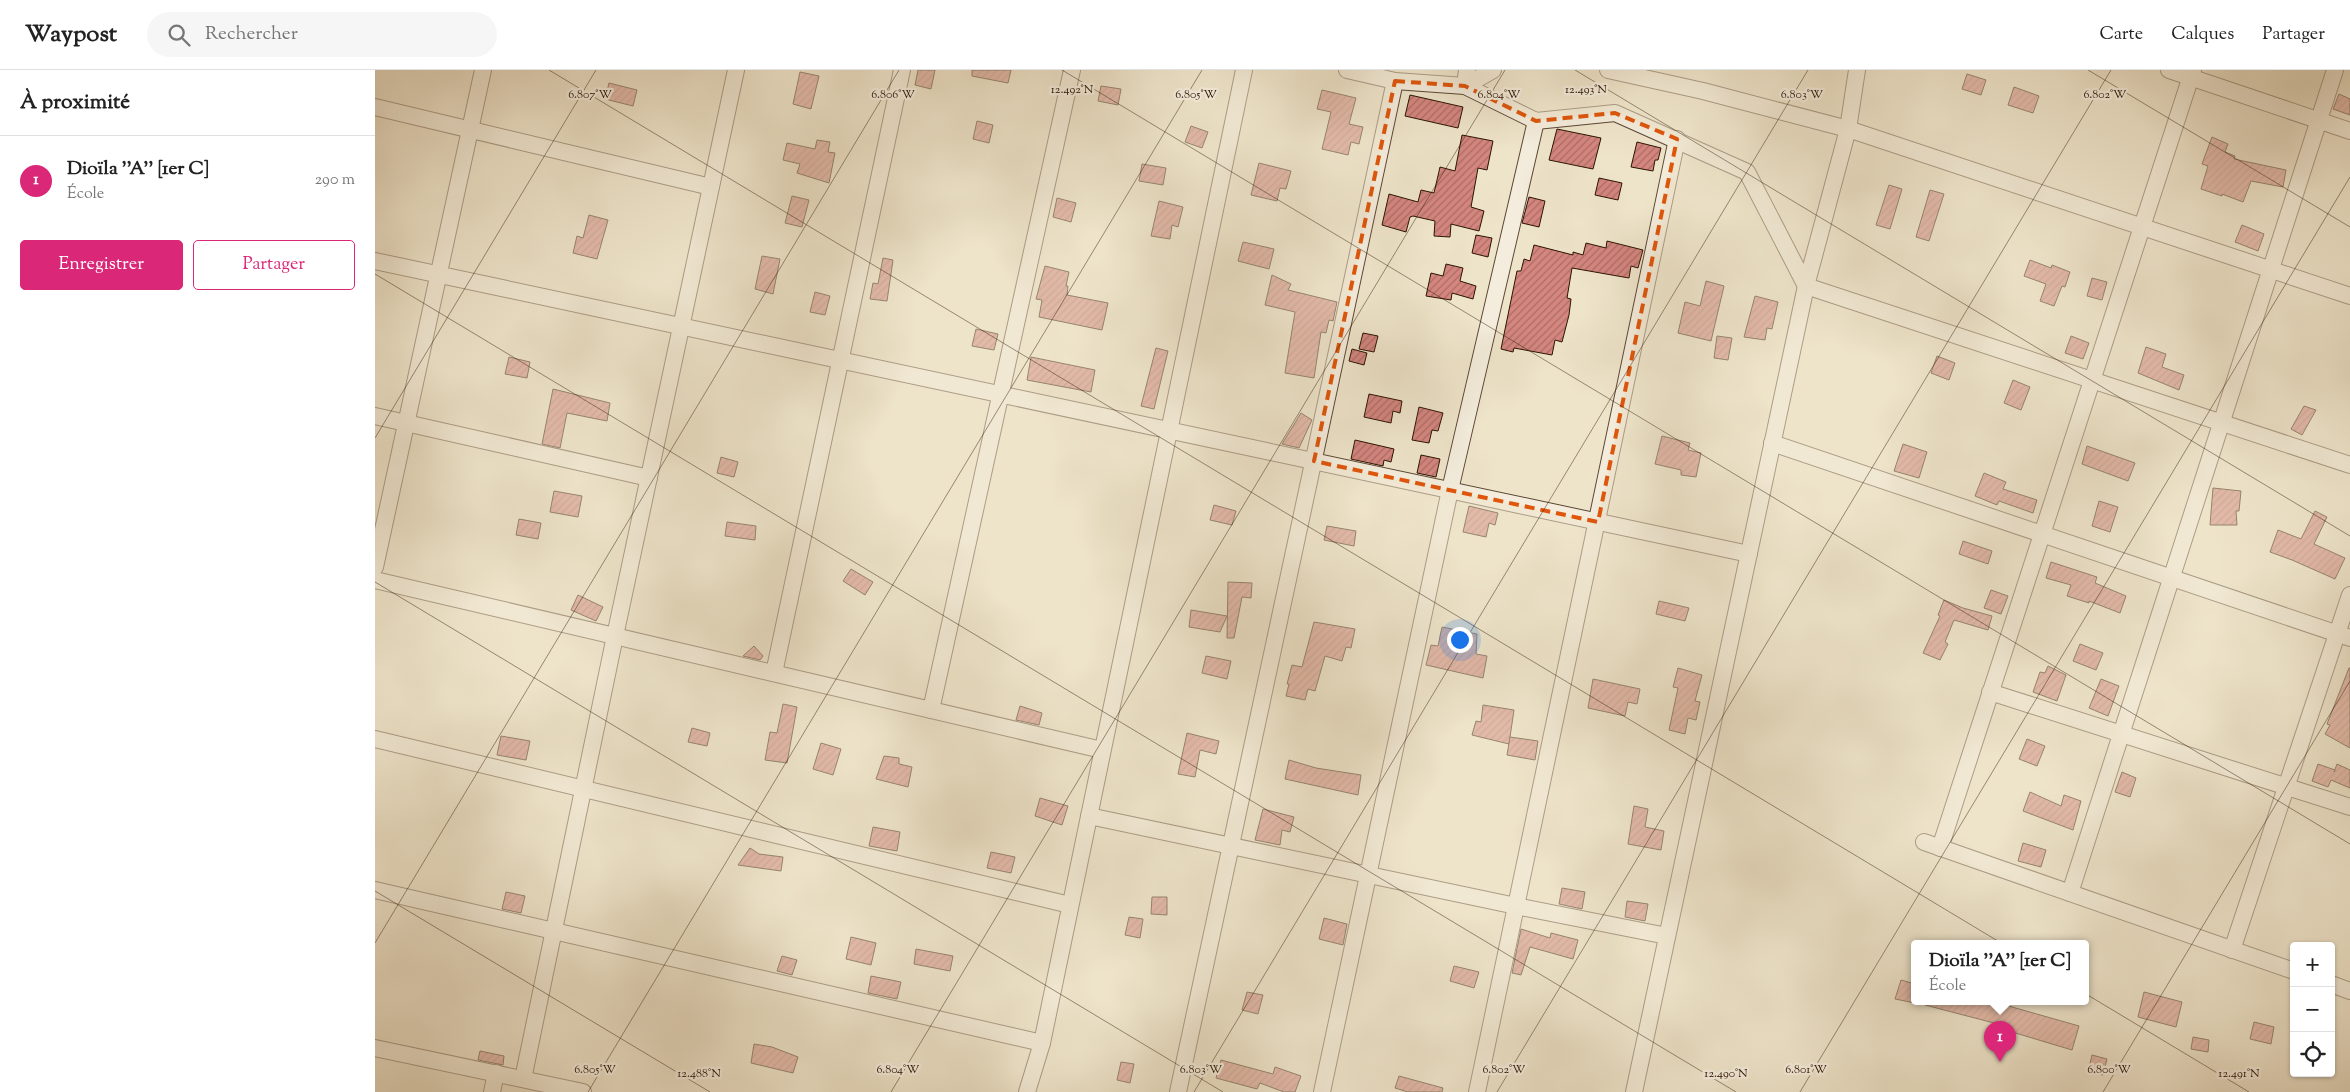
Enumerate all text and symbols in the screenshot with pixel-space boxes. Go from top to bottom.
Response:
search box [147,12,497,57]
text: Waypost [25,18,117,52]
icon: search [165,21,193,49]
text: Rechercher [205,21,298,48]
text: Carte [2100,22,2143,48]
text: Calques [2171,22,2234,48]
text: Partager [2262,22,2325,48]
text: 12.492°N [1051,81,1094,99]
text: 12.493°N [1565,81,1607,99]
text: 6.807°W [568,86,612,104]
text: 6.806°W [871,86,915,104]
text: 6.805°W [1175,86,1217,104]
text: 6.804°W [1478,86,1521,104]
text: 6.803°W [1781,86,1824,104]
text: 6.802°W [2084,86,2127,104]
text: À proximité [20,88,130,118]
text: Dioïla ''A'' [1er C] [67,156,209,183]
text: 1 [33,169,39,192]
text: 290 m [315,169,355,192]
text: École [67,183,104,206]
button: Enregistrer [20,240,183,290]
button: Partager [193,240,355,290]
your location [1447,627,1473,653]
popup [1911,940,2089,1005]
map controls [2290,942,2335,1077]
button: + [2290,942,2335,987]
text: Dioïla ''A'' [1er C] [1929,948,2071,975]
text: École [1929,975,1966,998]
button: − [2290,987,2335,1032]
pin: 1 [1984,1021,2016,1062]
button: locate [2290,1032,2335,1077]
text: 6.805°W [574,1061,616,1079]
text: 6.804°W [877,1061,920,1079]
text: 6.803°W [1180,1061,1223,1079]
text: 6.802°W [1483,1061,1526,1079]
text: 6.801°W [1785,1061,1827,1079]
text: 6.800°W [2087,1061,2131,1079]
text: 12.488°N [677,1065,721,1083]
text: 12.490°N [1704,1065,1748,1083]
text: 12.491°N [2218,1065,2260,1083]

